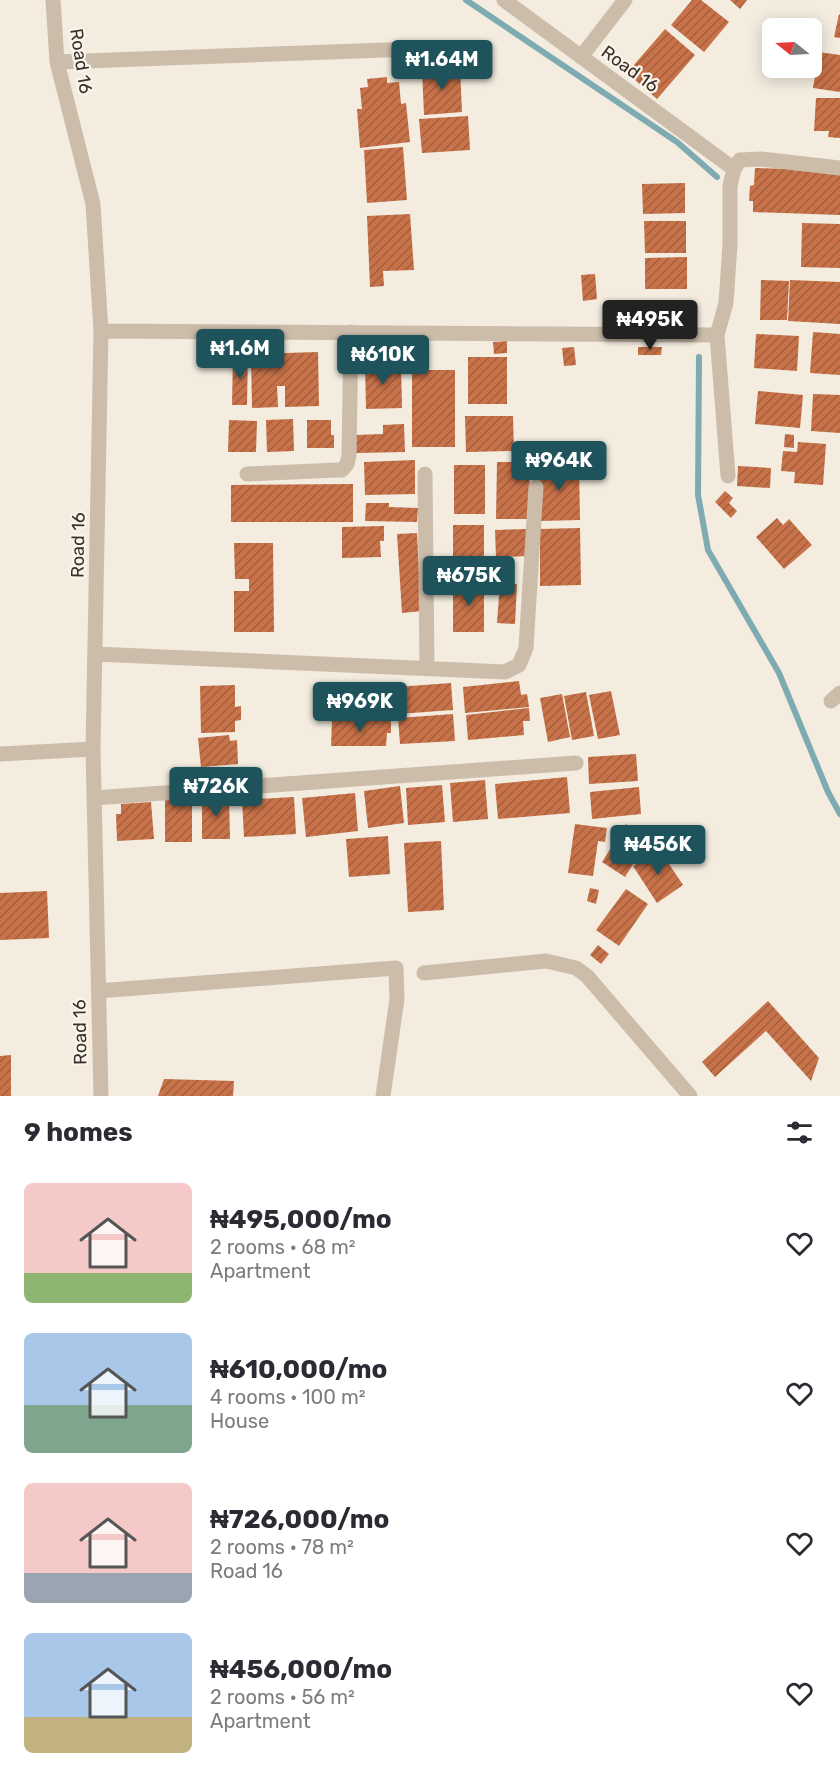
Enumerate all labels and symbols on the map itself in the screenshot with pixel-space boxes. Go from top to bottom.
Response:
north arrow [762,18,822,78]
street label: Road 16 [65,27,97,95]
pin: ₦1.64M [393,40,491,91]
street label: Road 16 [597,41,663,97]
pin: ₦495K [608,300,692,351]
pin: ₦1.6M [198,329,282,380]
pin: ₦610K [341,335,425,386]
pin: ₦964K [517,441,601,492]
street label: Road 16 [66,512,90,578]
pin: ₦675K [427,556,511,607]
pin: ₦969K [318,682,402,733]
pin: ₦726K [174,767,258,818]
pin: ₦456K [616,825,700,876]
street label: Road 16 [68,999,92,1065]

